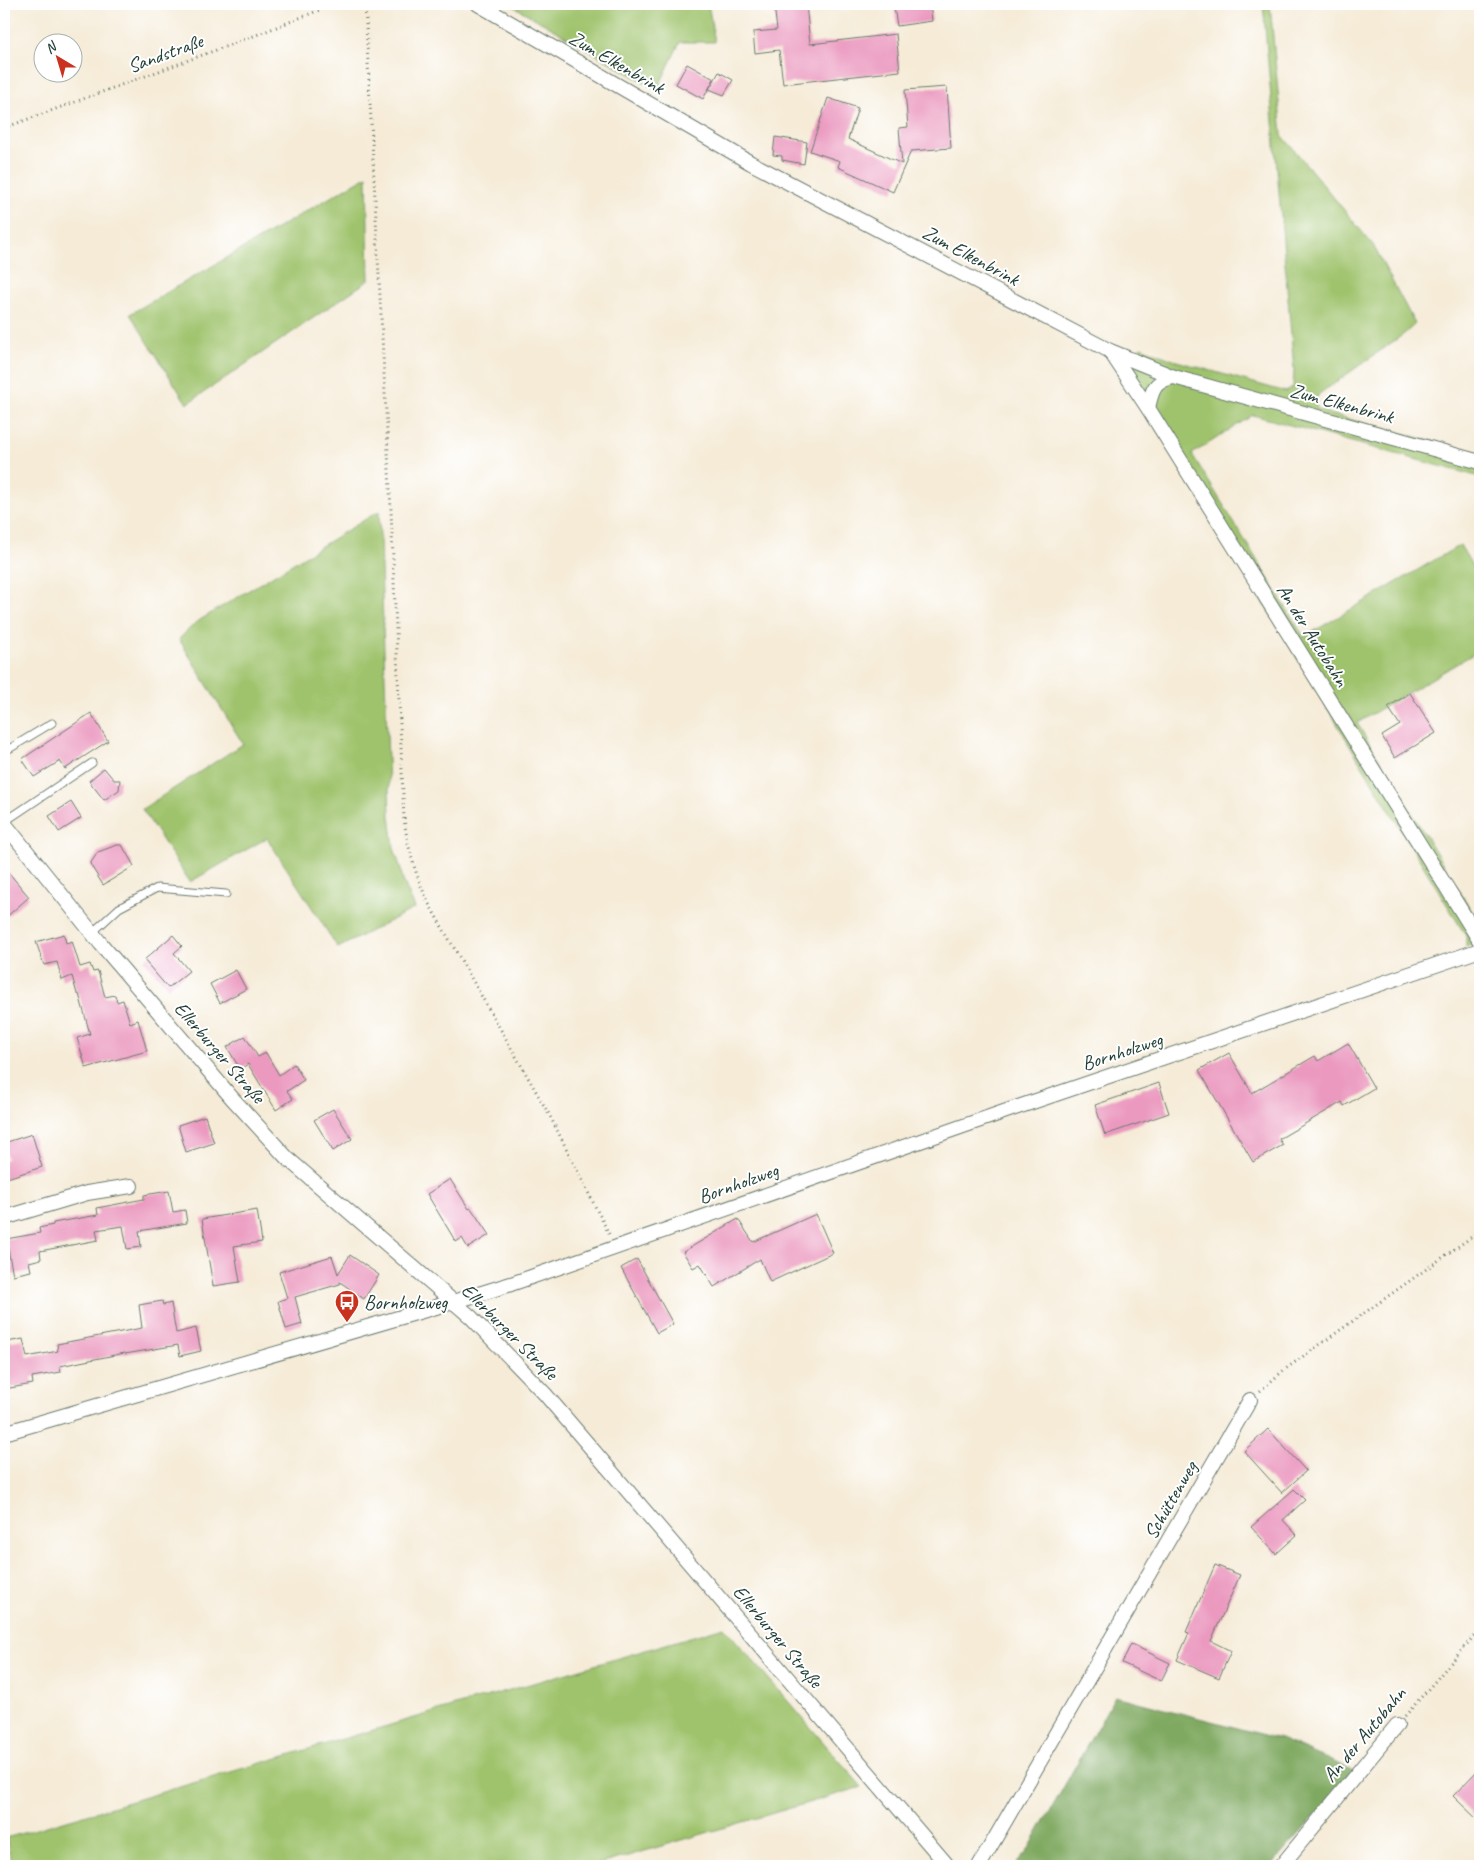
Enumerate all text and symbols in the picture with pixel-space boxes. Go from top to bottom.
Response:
street label: Zum Elkenbrink [565,25,670,101]
street label: Sandstraße [124,28,208,79]
north arrow [32,32,82,82]
text: N [42,37,61,58]
street label: Zum Elkenbrink [918,220,1025,292]
street label: Zum Elkenbrink [1287,378,1398,430]
street label: An der Autobahn [1271,579,1355,692]
street label: Ellerburger Straße [169,996,272,1109]
street label: Bornholzweg [1079,1026,1167,1076]
street label: Bornholzweg [695,1157,782,1209]
street label: Ellerburger Straße [456,1278,564,1386]
bus stop icon: Bornholzweg [334,1289,360,1323]
place label: Bornholzweg [364,1290,448,1315]
street label: Schüttenweg [1138,1455,1204,1544]
street label: Ellerburger Straße [727,1580,829,1694]
street label: An der Autobahn [1317,1681,1412,1787]

